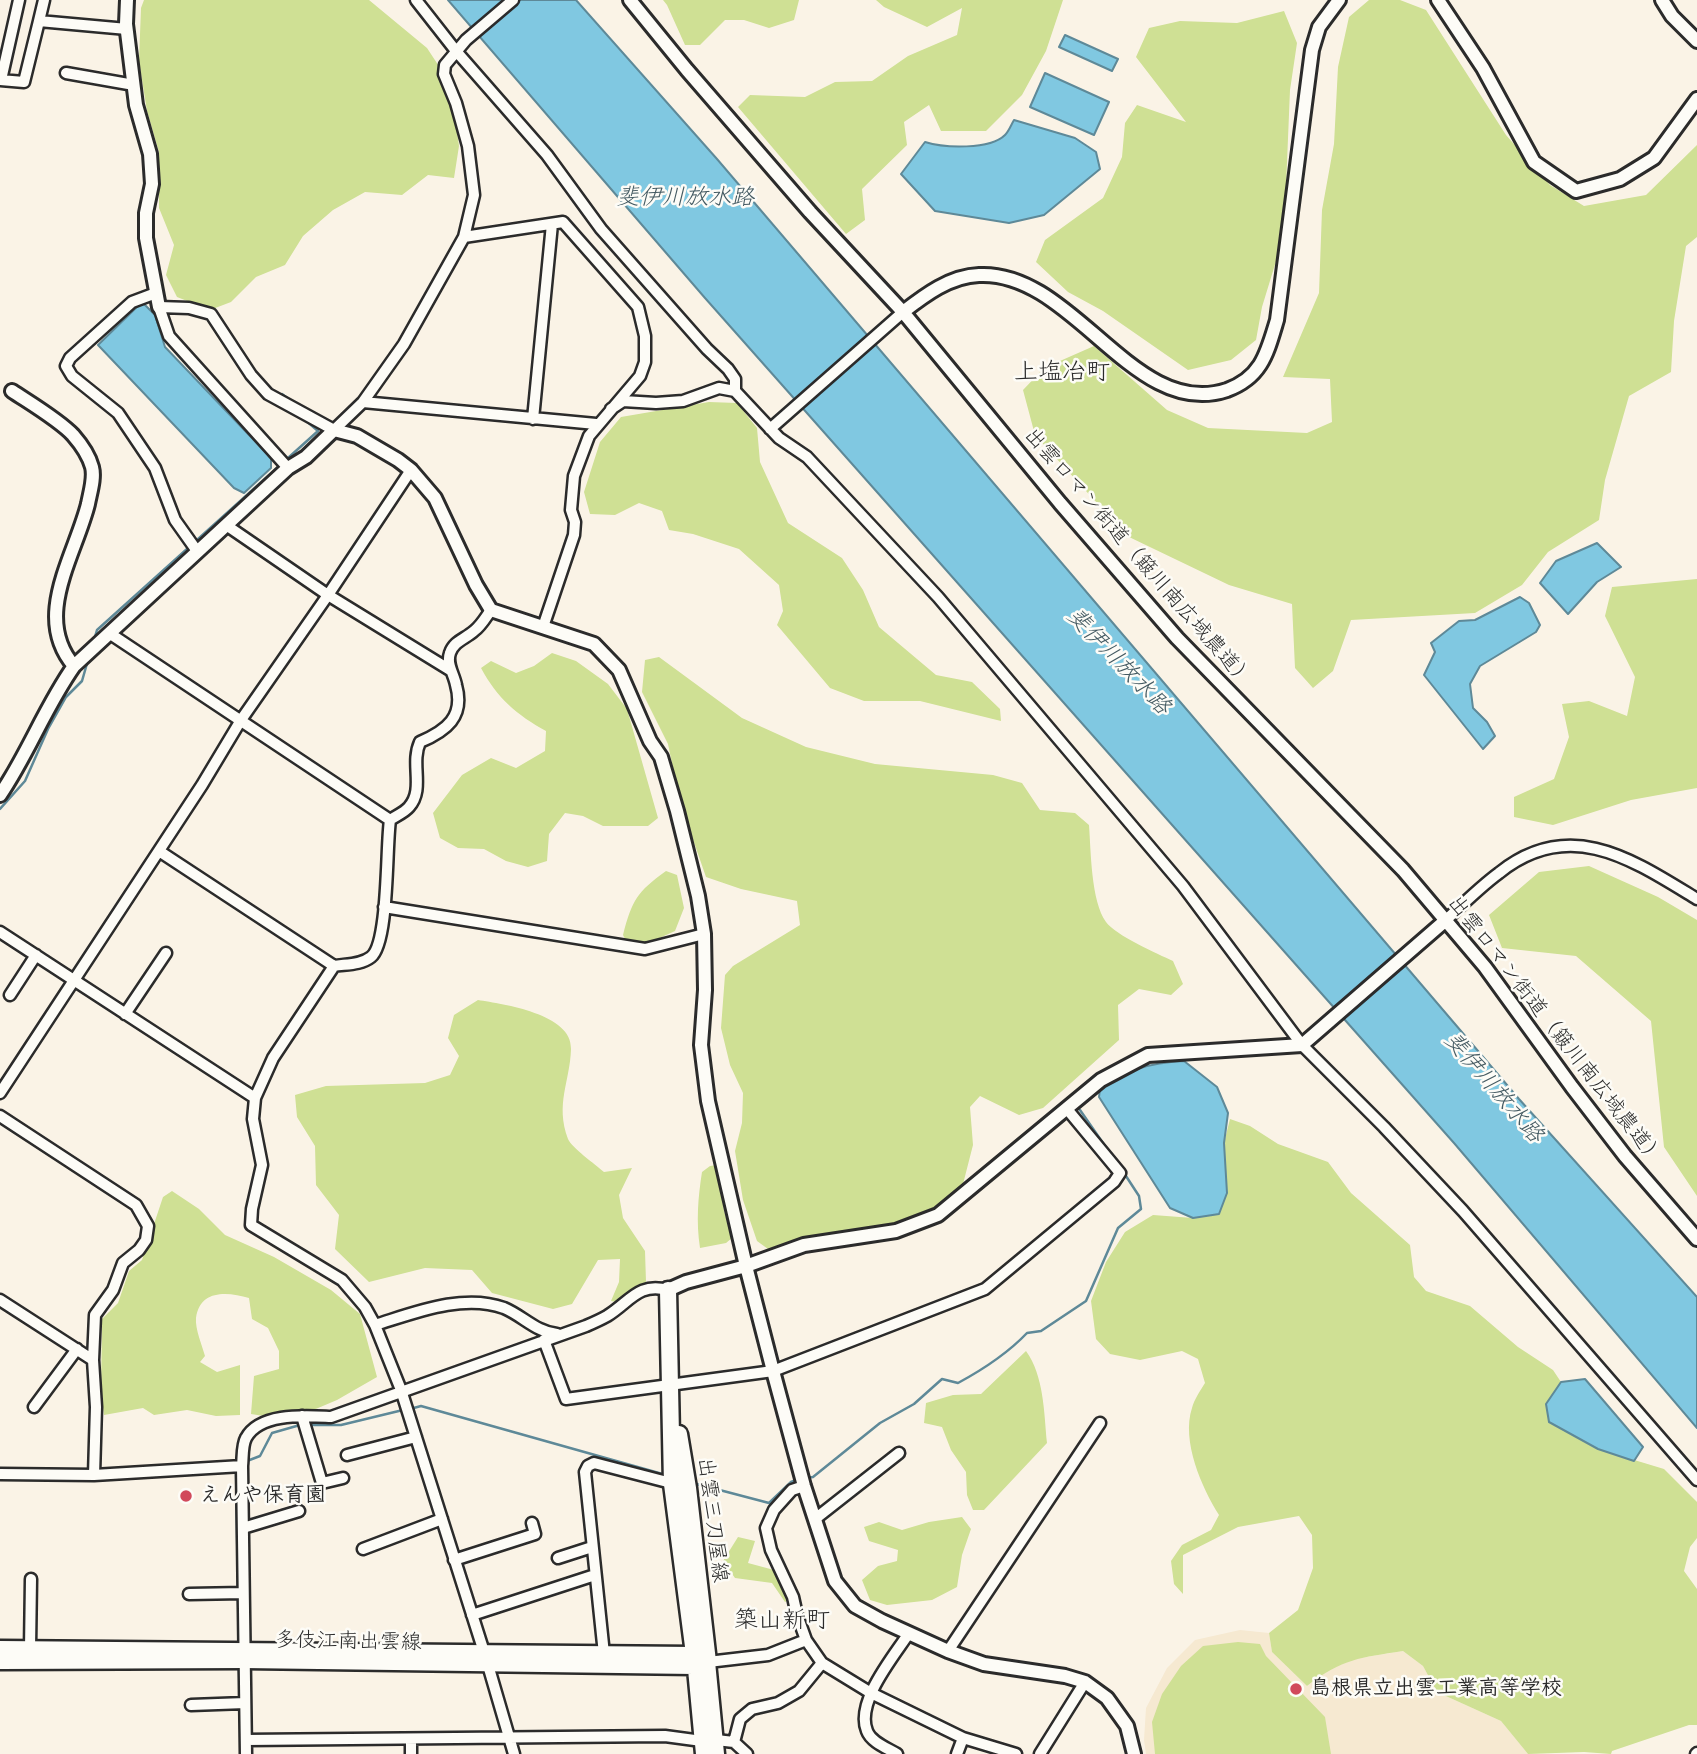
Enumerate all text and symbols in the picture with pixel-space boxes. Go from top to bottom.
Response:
water label: 斐伊川放水路 [616,184,754,212]
district label: 上塩冶町 [1014,359,1110,387]
street label: 出雲ロマン街道（簸川南広域農道） [1018,423,1258,693]
water label: 斐伊川放水路 [1060,603,1176,721]
street label: 出雲ロマン街道（簸川南広域農道） [1442,891,1668,1171]
water label: 斐伊川放水路 [1437,1027,1549,1149]
street label: 出雲三刀屋線 [692,1456,732,1584]
place label: えんや保育園 [200,1483,326,1509]
marker: えんや保育園 [178,1488,194,1504]
district label: 築山新町 [734,1607,830,1635]
street label: 多伎江南出雲線 [274,1628,422,1656]
place label: 島根県立出雲工業高等学校 [1310,1676,1562,1702]
marker: 島根県立出雲工業高等学校 [1288,1681,1304,1697]

